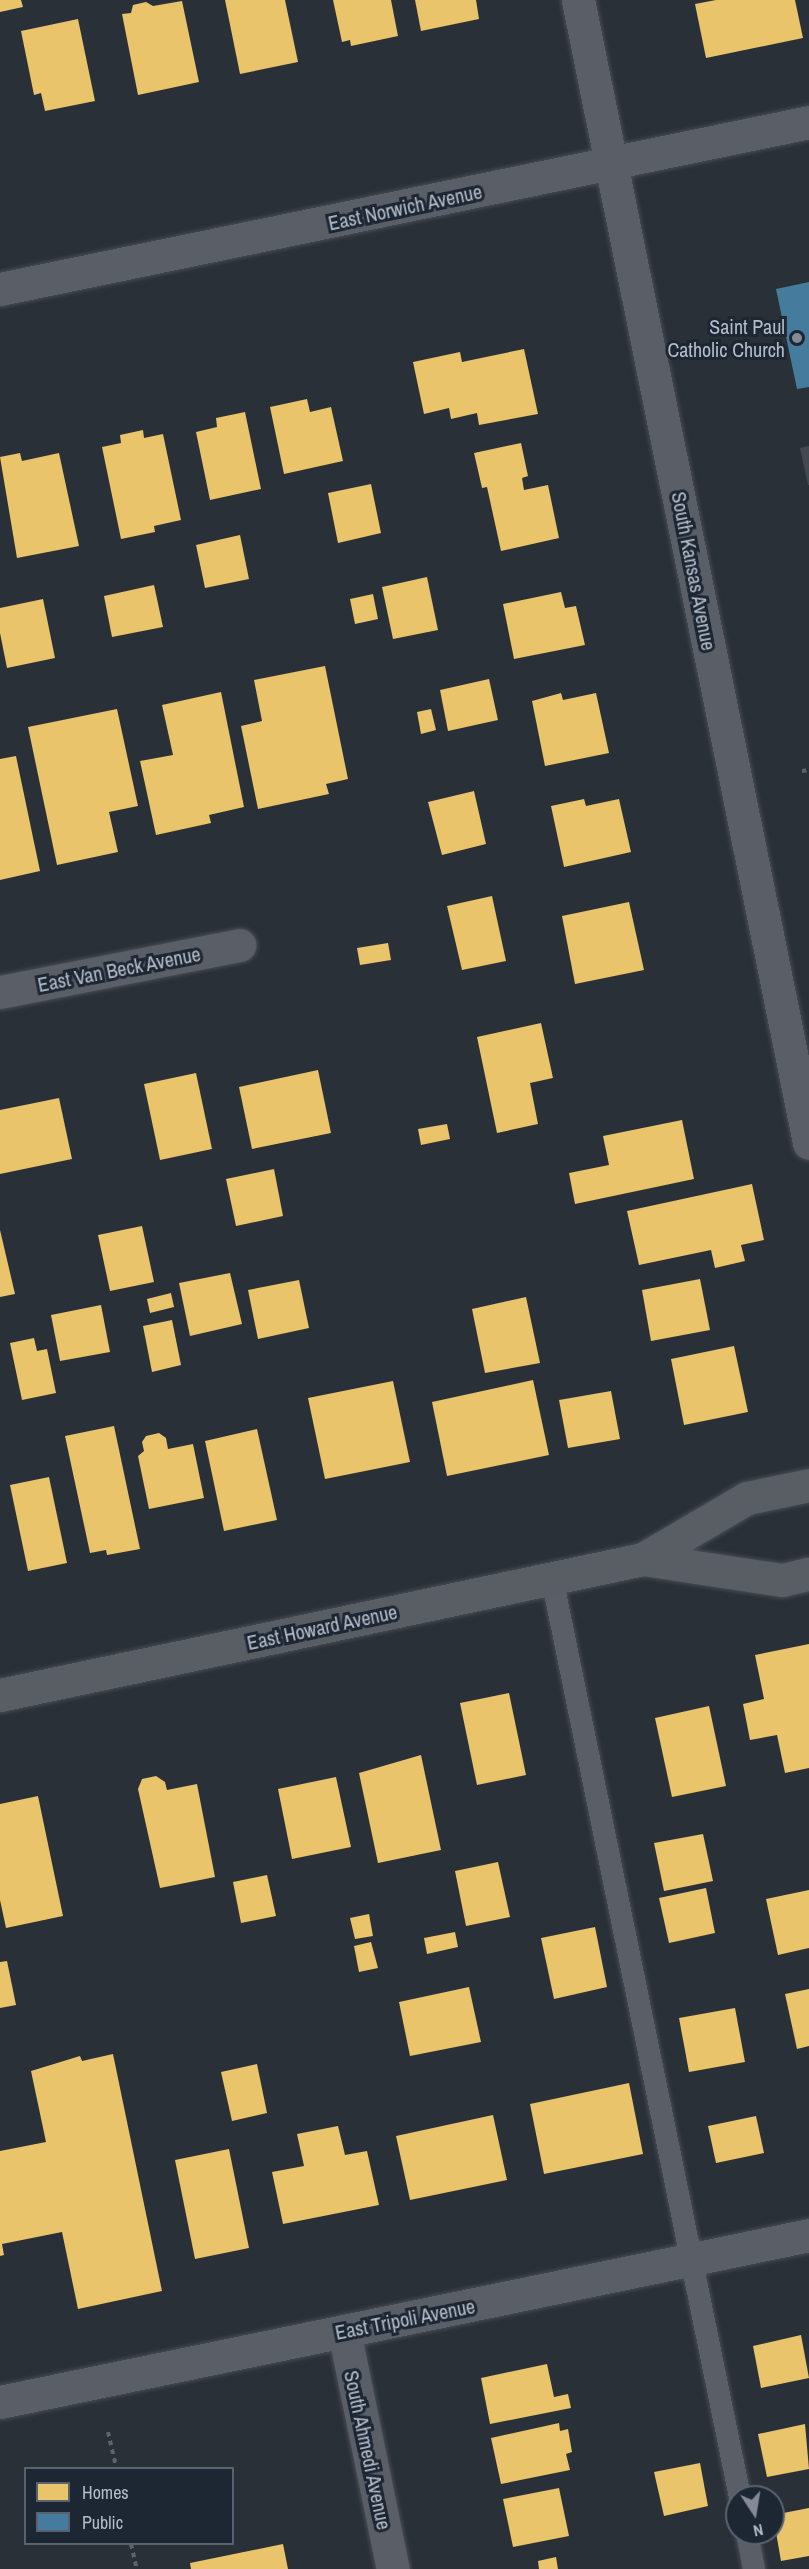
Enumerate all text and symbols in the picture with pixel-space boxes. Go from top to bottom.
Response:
street label: East Norwich Avenue [326,179,484,235]
place label: Saint Paul Catholic Church [667,314,785,361]
marker: Saint Paul Catholic Church [790,331,804,345]
street label: South Kansas Avenue [667,489,721,653]
street label: East Van Beck Avenue [35,941,203,997]
street label: East Howard Avenue [244,1599,400,1655]
street label: East Tripoli Avenue [332,2294,478,2344]
street label: South Ahmedi Avenue [339,2367,397,2533]
legend [24,2467,234,2545]
text: Homes [82,2480,129,2505]
north arrow [725,2485,785,2545]
text: Public [82,2510,123,2535]
text: N [751,2519,765,2542]

